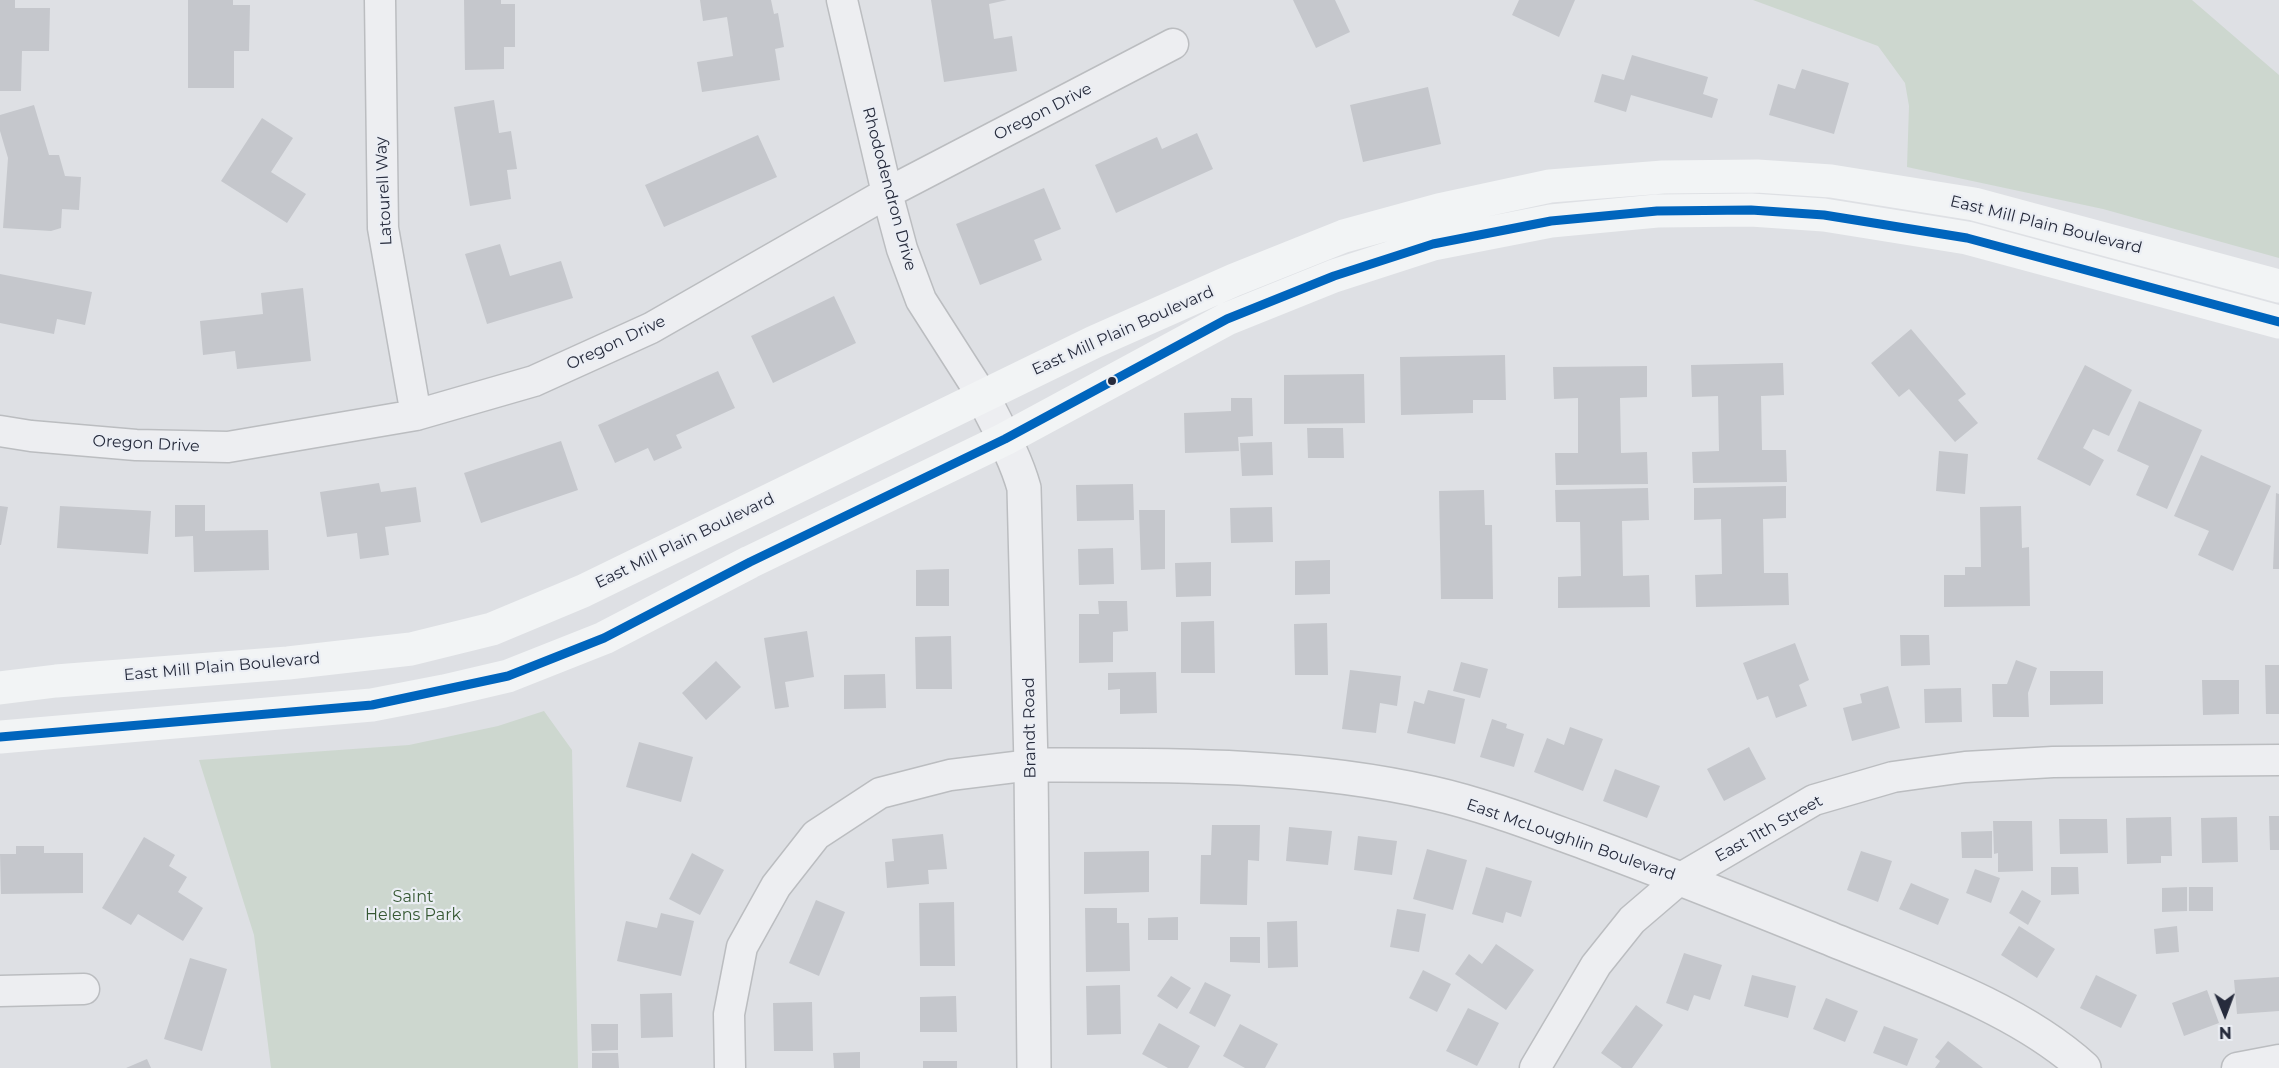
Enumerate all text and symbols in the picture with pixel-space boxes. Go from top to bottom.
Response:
street label: Oregon Drive [991,79,1095,145]
street label: Rhododendron Drive [858,105,920,273]
street label: Latourell Way [372,136,396,246]
street label: East Mill Plain Boulevard [1948,192,2144,258]
street label: East Mill Plain Boulevard [1029,282,1217,380]
street label: Oregon Drive [563,312,669,374]
unlabelled marker [1106,375,1118,387]
street label: Oregon Drive [92,432,200,456]
street label: East Mill Plain Boulevard [592,489,778,593]
street label: East Mill Plain Boulevard [123,649,321,685]
street label: Brandt Road [1020,677,1040,779]
street label: East 11th Street [1712,792,1826,866]
street label: East McLoughlin Boulevard [1464,795,1678,885]
park label: Saint Helens Park [365,887,461,925]
north arrow [2195,984,2255,1044]
text: N [2219,1023,2232,1042]

